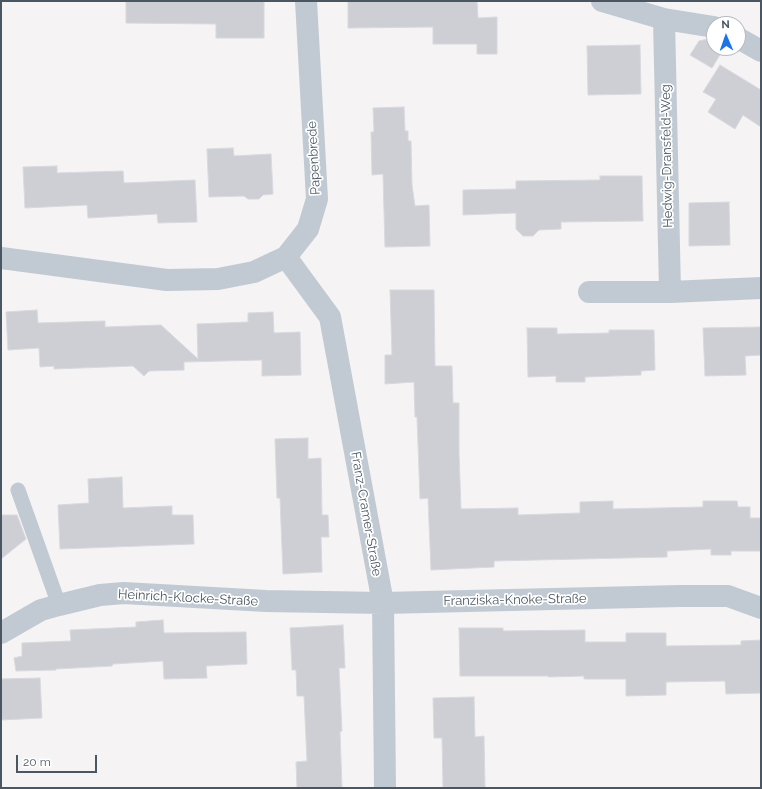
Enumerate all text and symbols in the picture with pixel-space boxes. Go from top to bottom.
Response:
north arrow [706,16,746,56]
text: N [721,18,730,31]
street label: Hedwig-Dransfeld-Weg [658,84,676,228]
street label: Papenbrede [304,121,324,195]
street label: Franz-Cramer-Straße [347,450,385,578]
street label: Heinrich-Klocke-Straße [118,587,258,609]
street label: Franziska-Knoke-Straße [443,591,587,609]
scale bar [18,747,99,773]
text: 20 m [23,755,51,769]

